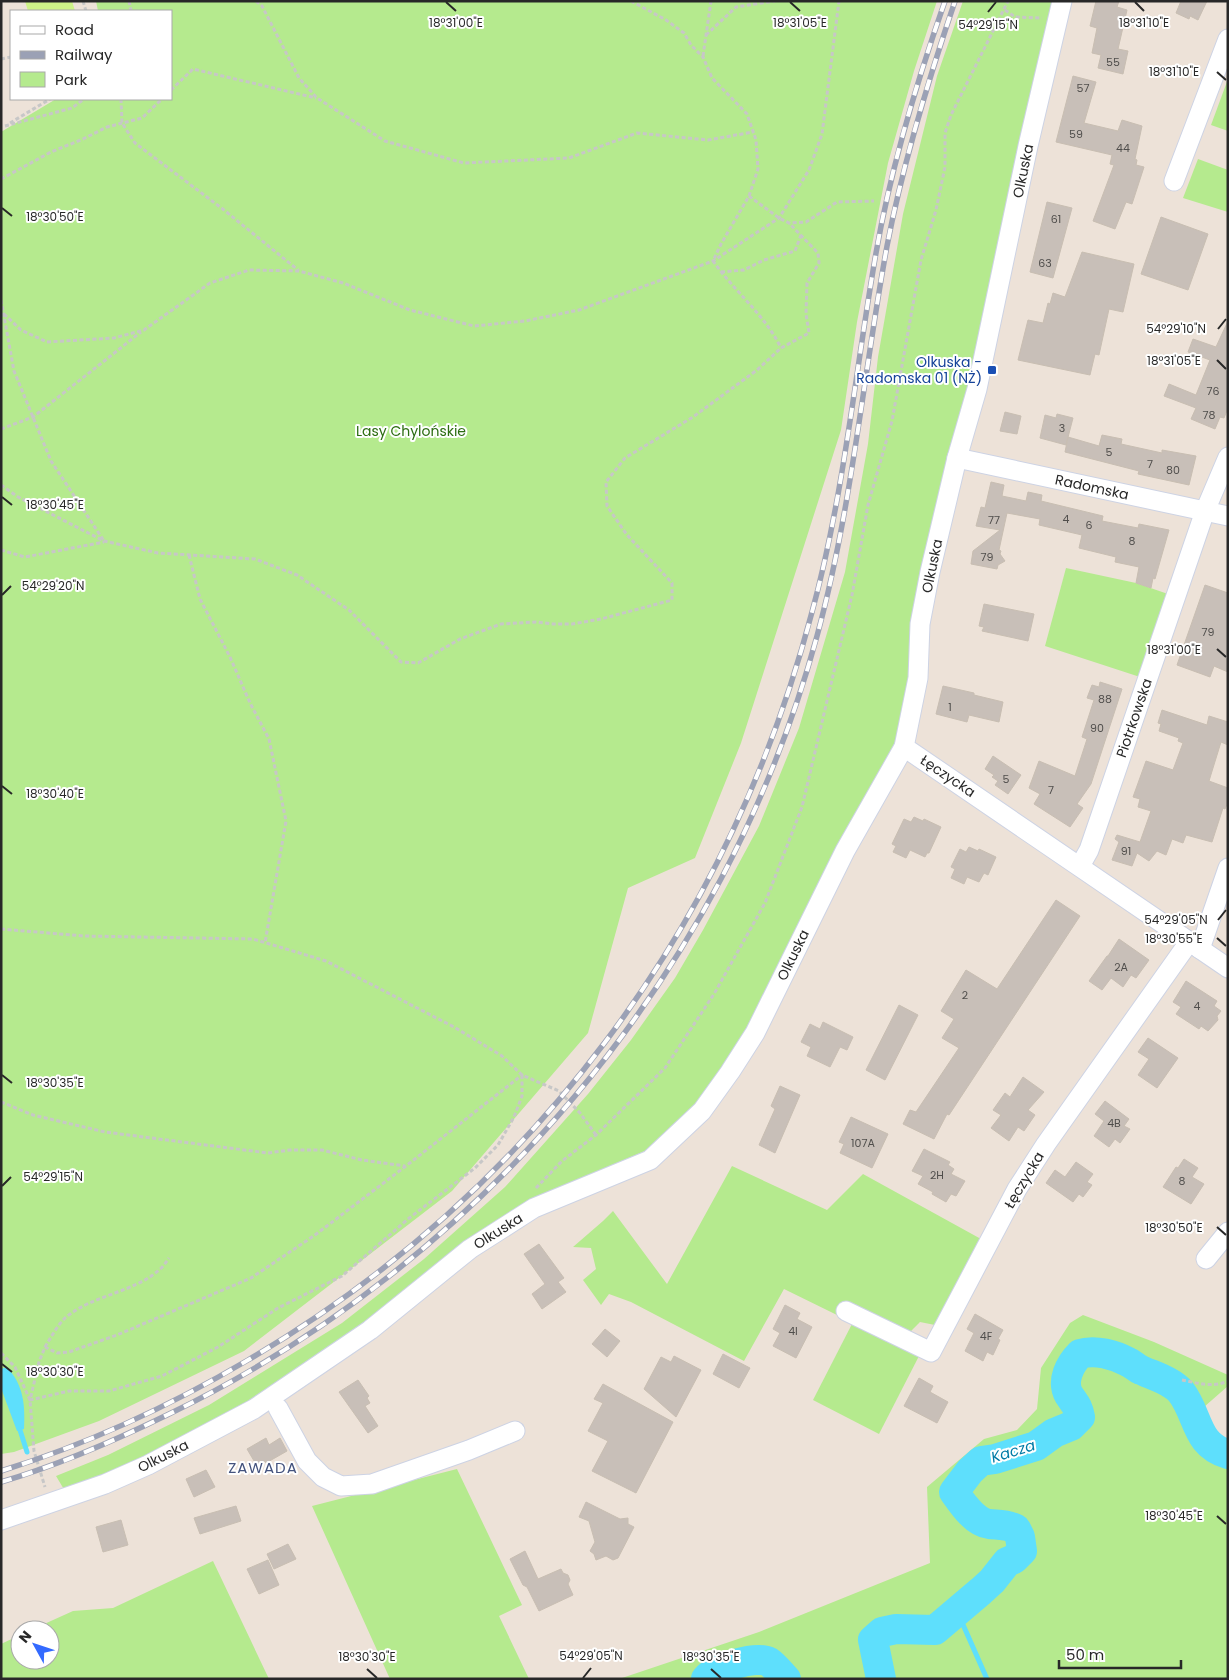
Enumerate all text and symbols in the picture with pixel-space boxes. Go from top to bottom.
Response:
legend [10,10,172,100]
text: 18°31'00"E [429,14,483,31]
text: 18°31'05"E [773,14,827,31]
text: 18°31'10"E [1119,14,1169,31]
text: 54°29'15"N [958,16,1018,33]
text: Road [55,19,94,40]
text: Railway [55,44,113,65]
house number: 55 [1106,54,1120,70]
text: 18°31'10"E [1149,63,1199,80]
text: Park [55,69,87,90]
house number: 57 [1077,80,1089,96]
house number: 59 [1069,126,1083,142]
house number: 44 [1116,140,1130,156]
street label: Olkuska [1008,142,1038,200]
text: 18°30'50"E [26,208,84,225]
house number: 61 [1051,211,1061,227]
house number: 63 [1038,255,1052,271]
text: 54°29'10"N [1146,320,1206,337]
place label: Olkuska - Radomska 01 (NŻ) [856,352,982,388]
text: 18°31'05"E [1147,352,1201,369]
marker: Olkuska - Radomska 01 (NŻ) [986,364,998,376]
house number: 76 [1207,383,1220,399]
house number: 78 [1203,407,1216,423]
house number: 3 [1059,420,1065,436]
park label: Lasy Chylońskie [356,421,466,441]
house number: 5 [1106,444,1113,460]
house number: 7 [1147,456,1153,472]
house number: 80 [1166,462,1180,478]
street label: Radomska [1053,469,1131,505]
text: 18°30'45"E [26,496,84,513]
house number: 4 [1063,511,1070,527]
house number: 77 [988,512,1000,528]
house number: 6 [1086,517,1093,533]
house number: 8 [1129,533,1136,549]
street label: Olkuska [917,537,947,595]
house number: 79 [981,549,994,565]
text: 54°29'20"N [22,577,84,594]
house number: 79 [1202,624,1215,640]
text: 18°31'00"E [1147,641,1201,658]
street label: Piotrkowska [1111,676,1157,760]
house number: 88 [1098,691,1112,707]
house number: 1 [948,699,952,715]
house number: 90 [1090,720,1104,736]
street label: Łęczycka [916,750,980,802]
house number: 5 [1003,771,1010,787]
house number: 7 [1048,782,1054,798]
text: 18°30'40"E [26,785,84,802]
house number: 91 [1121,843,1131,859]
text: 54°29'05"N [1144,911,1208,928]
street label: Olkuska [772,926,814,984]
text: 18°30'55"E [1145,930,1203,947]
house number: 2A [1114,959,1128,975]
house number: 2 [962,987,968,1003]
house number: 4 [1194,998,1201,1014]
text: 18°30'35"E [26,1074,84,1091]
house number: 4B [1107,1115,1121,1131]
house number: 107A [851,1135,876,1151]
street label: Łęczycka [999,1148,1049,1212]
house number: 2H [930,1167,944,1183]
text: 54°29'15"N [23,1168,83,1185]
house number: 8 [1179,1173,1186,1189]
street label: Olkuska [470,1208,526,1254]
text: 18°30'50"E [1145,1219,1203,1236]
house number: 4I [788,1323,798,1339]
house number: 4F [980,1328,993,1344]
text: 18°30'30"E [26,1363,84,1380]
water label: Kacza [988,1434,1038,1468]
street label: Olkuska [134,1435,192,1477]
district label: ZAWADA [228,1457,298,1478]
text: 18°30'45"E [1145,1507,1203,1524]
north arrow [10,1620,60,1670]
text: N [14,1626,36,1647]
scale bar [1059,1638,1182,1670]
text: 50 m [1066,1644,1104,1665]
text: 54°29'05"N [559,1647,623,1664]
text: 18°30'30"E [338,1648,396,1665]
text: 18°30'35"E [682,1648,740,1665]

